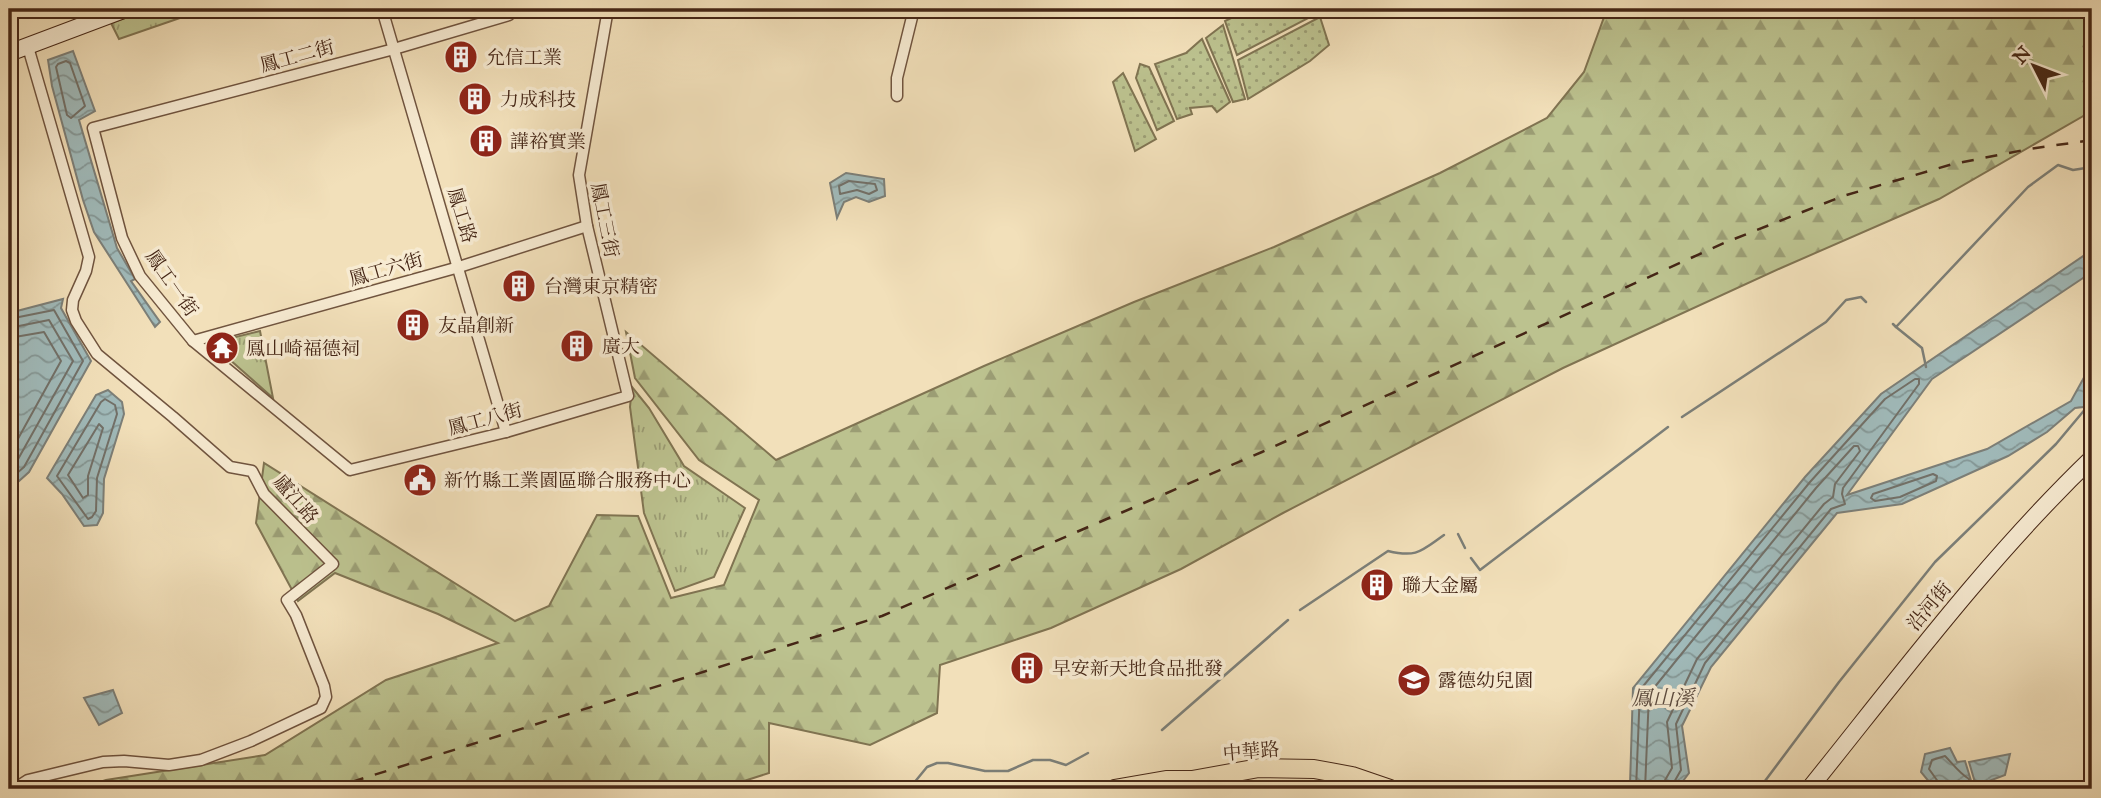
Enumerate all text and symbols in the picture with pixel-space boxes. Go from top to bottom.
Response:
north arrow [2000,32,2070,102]
street label: 鳳工二街 [257,35,337,77]
building icon: 允信工業 [442,38,480,76]
text: N [2008,41,2036,69]
place label: 允信工業 [486,46,562,69]
building icon: 力成科技 [456,80,494,118]
place label: 力成科技 [500,88,576,111]
building icon: 譁裕實業 [467,122,505,160]
place label: 譁裕實業 [510,130,586,153]
street label: 鳳工三街 [586,180,624,260]
street label: 鳳工路 [443,184,481,246]
street label: 鳳工一街 [141,245,203,321]
street label: 鳳工六街 [346,247,426,291]
building icon: 台灣東京精密 [500,267,538,305]
place label: 台灣東京精密 [544,275,658,298]
building icon: 友晶創新 [394,306,432,344]
place label: 友晶創新 [438,314,514,337]
building icon: 廣大 [558,327,596,365]
temple icon: 鳳山崎福德祠 [203,329,241,367]
place label: 廣大 [602,335,640,358]
place label: 鳳山崎福德祠 [246,337,360,360]
street label: 鳳工八街 [445,398,525,440]
public building icon: 新竹縣工業園區聯合服務中心 [401,461,439,499]
place label: 新竹縣工業園區聯合服務中心 [444,469,691,492]
street label: 廬江路 [269,470,323,528]
building icon: 聯大金屬 [1358,566,1396,604]
place label: 聯大金屬 [1402,574,1478,597]
street label: 沿河街 [1902,577,1956,635]
building icon: 早安新天地食品批發 [1008,649,1046,687]
place label: 早安新天地食品批發 [1052,657,1223,680]
school or university icon: 露德幼兒園 [1395,661,1433,699]
place label: 露德幼兒園 [1438,669,1533,692]
water label: 鳳山溪 [1632,685,1696,711]
street label: 中華路 [1222,737,1280,765]

